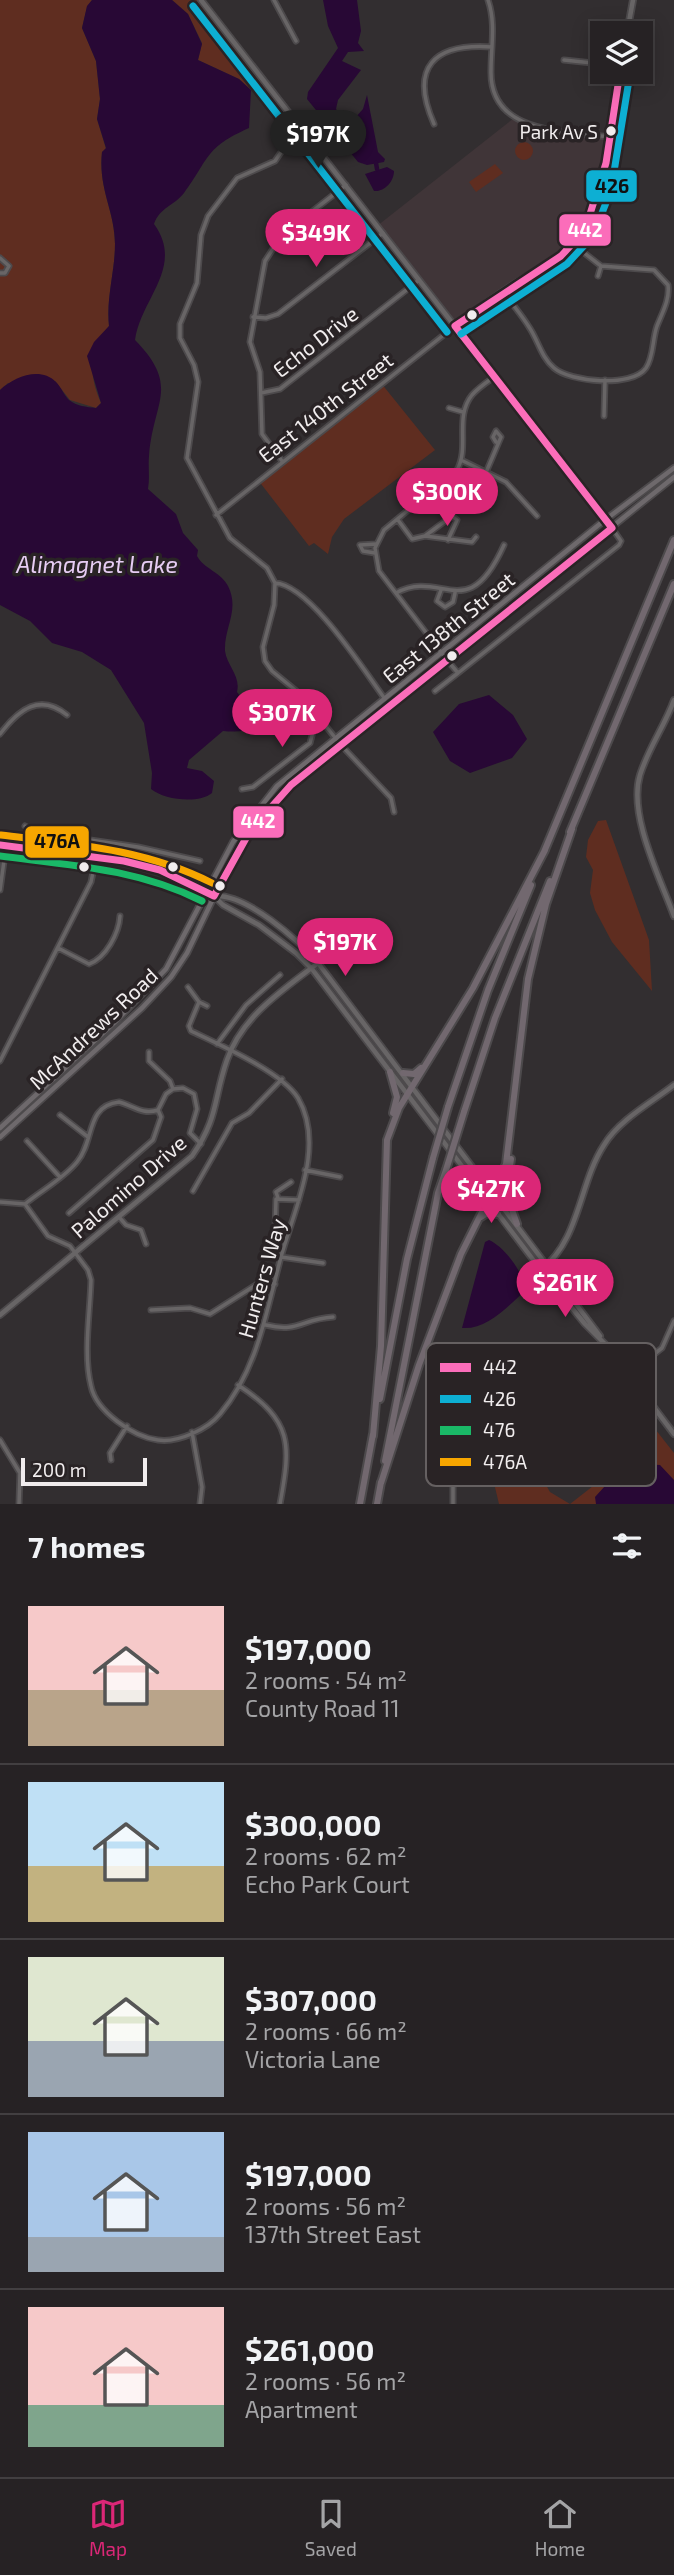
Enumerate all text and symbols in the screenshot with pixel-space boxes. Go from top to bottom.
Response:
map controls [590,21,653,84]
button: layers [590,21,653,84]
pin: $197K [269,110,367,170]
text: $197K [286,119,350,147]
place label: Park Av S [520,120,598,143]
marker: Park Av S [604,124,618,138]
line badge: 426 [585,169,638,203]
text: 426 [595,174,629,197]
pin: $349K [267,210,365,269]
line badge: 442 [558,213,612,247]
text: $349K [281,218,351,246]
text: 442 [567,218,603,241]
street label: Echo Drive [268,300,362,382]
unlabelled marker [465,308,479,322]
street label: East 140th Street [253,347,397,467]
pin: $300K [398,468,496,528]
text: $300K [412,477,482,505]
water label: Alimagnet Lake [15,550,178,578]
street label: East 138th Street [377,566,519,688]
unlabelled marker [445,649,459,663]
pin: $307K [233,690,331,749]
text: $307K [248,698,316,726]
line badge: 442 [232,805,285,839]
text: 442 [240,809,276,832]
line badge: 476A [24,825,90,859]
text: 476A [34,829,80,852]
unlabelled marker [77,860,91,874]
unlabelled marker [166,860,180,874]
unlabelled marker [213,879,227,893]
pin: $197K [296,918,394,978]
text: $197K [313,927,377,955]
street label: McAndrews Road [24,962,162,1094]
street label: Palomino Drive [65,1129,191,1243]
pin: $427K [442,1166,540,1225]
text: $427K [457,1174,525,1202]
street label: Hunters Way [232,1215,290,1341]
pin: $261K [516,1260,614,1319]
text: $261K [533,1268,597,1296]
legend [426,1343,656,1486]
text: 442 [483,1355,517,1378]
text: 426 [483,1387,516,1410]
text: 476 [483,1418,515,1441]
text: 476A [483,1450,527,1473]
scale bar [21,1455,147,1487]
text: 200 m [32,1458,86,1481]
icon: filters [608,1527,646,1565]
text: 7 homes [28,1528,145,1564]
text: $197,000 [245,1630,372,1666]
icon: home [84,1634,168,1718]
text: 2 rooms · 54 m² [245,1666,407,1694]
text: County Road 11 [245,1694,400,1722]
text: $300,000 [245,1806,381,1842]
icon: home [84,1810,168,1894]
text: 2 rooms · 62 m² [245,1842,407,1870]
text: Echo Park Court [245,1870,410,1898]
text: $307,000 [245,1981,377,2017]
icon: home [84,1985,168,2069]
text: 2 rooms · 66 m² [245,2017,407,2045]
text: Victoria Lane [245,2045,381,2073]
text: $197,000 [245,2156,372,2192]
icon: home [84,2160,168,2244]
text: 2 rooms · 56 m² [245,2192,406,2220]
text: 137th Street East [245,2220,421,2248]
text: $261,000 [245,2331,375,2367]
icon: home [84,2335,168,2419]
text: 2 rooms · 56 m² [245,2367,406,2395]
text: Apartment [245,2395,358,2423]
tab: Map [89,2495,127,2560]
tab: Saved [305,2495,357,2560]
tab: Home [535,2495,585,2560]

